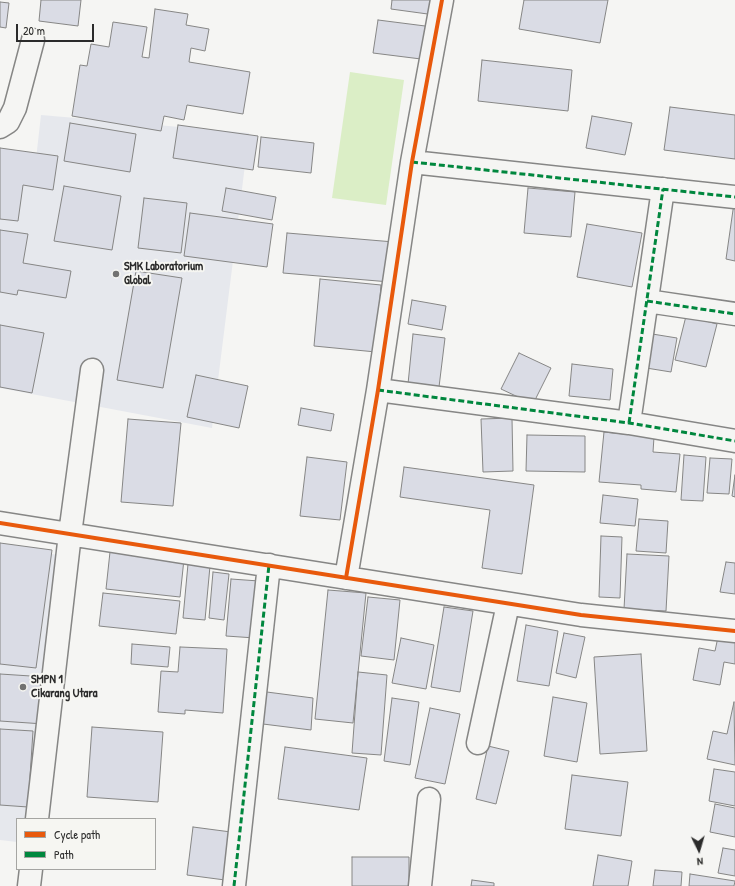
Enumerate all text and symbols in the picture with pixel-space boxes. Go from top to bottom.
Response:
scale bar [18,16,96,42]
text: 20 m [23,22,45,39]
place label: SMK Laboratorium Global [124,260,203,288]
marker: SMK Laboratorium Global [111,269,121,279]
place label: SMPN 1 Cikarang Utara [31,673,98,701]
marker: SMPN 1 Cikarang Utara [18,682,28,692]
legend [16,818,156,870]
text: Cycle path [54,826,100,843]
north arrow [679,830,719,870]
text: Path [54,846,74,863]
text: N [697,855,704,869]

